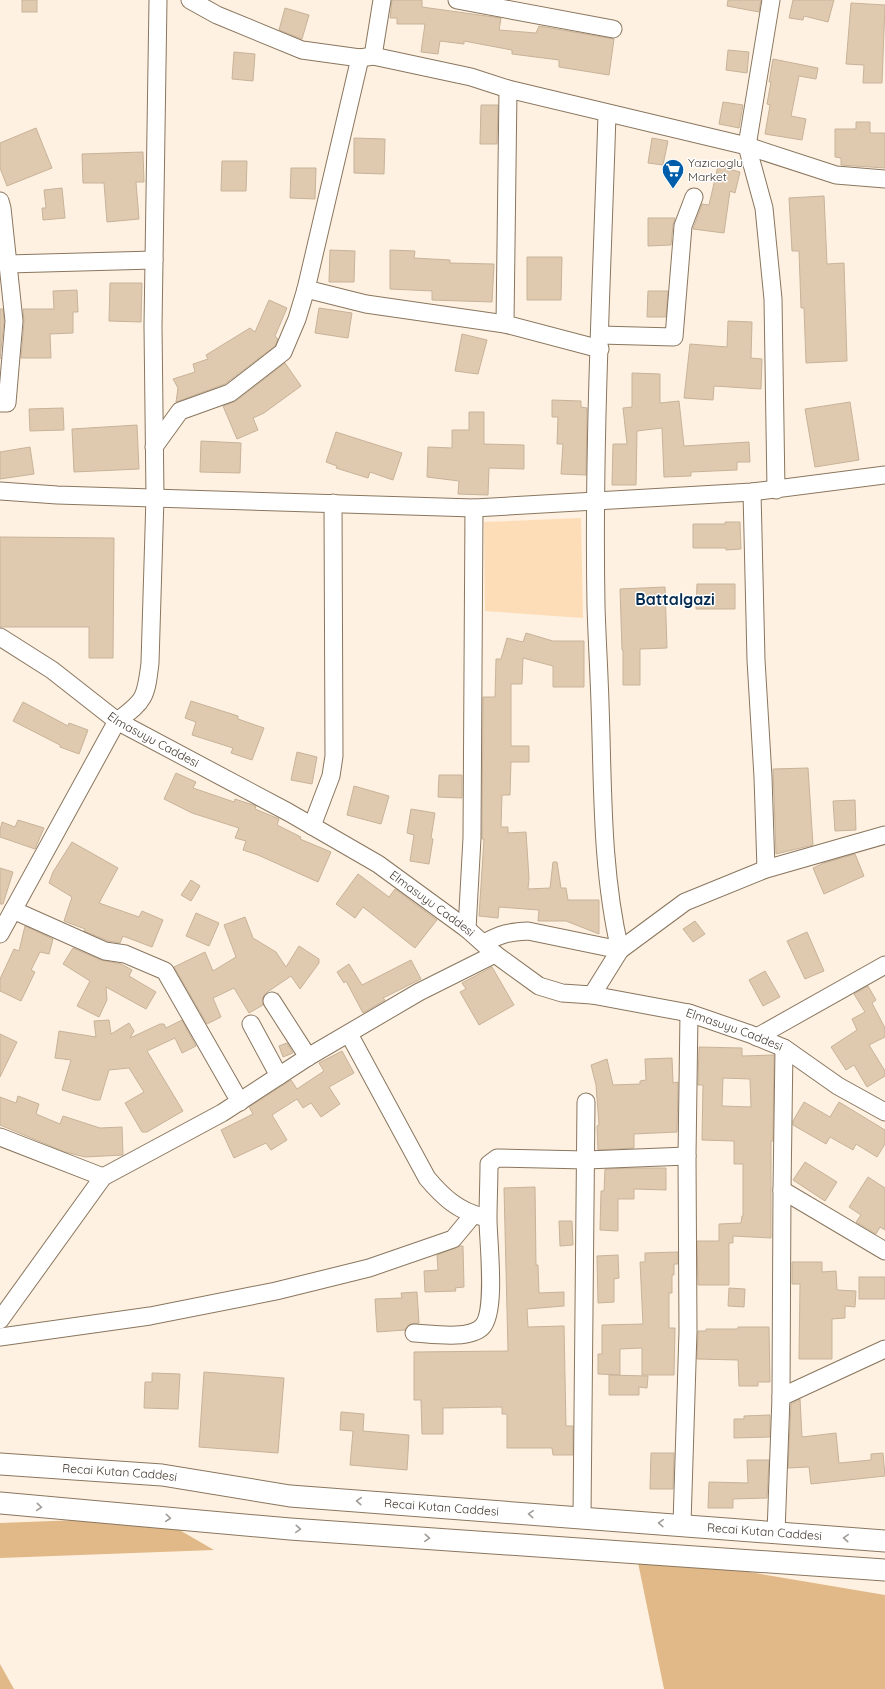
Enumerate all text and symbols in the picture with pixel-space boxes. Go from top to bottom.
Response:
place label: Yazıcıoglu Market [688,155,743,184]
supermarket icon: Yazıcıoglu Market [660,157,686,190]
district label: Battalgazi [635,589,715,609]
street label: Elmasuyu Caddesi [105,708,202,770]
street label: Elmasuyu Caddesi [387,867,478,939]
street label: Elmasuyu Caddesi [684,1005,785,1054]
street label: Recai Kutan Caddesi [62,1460,178,1484]
street label: Recai Kutan Caddesi [384,1495,500,1519]
one-way arrow [356,1497,362,1506]
one-way arrow [36,1503,42,1512]
one-way arrow [528,1509,534,1518]
one-way arrow [165,1514,171,1523]
one-way arrow [658,1518,664,1527]
street label: Recai Kutan Caddesi [707,1520,823,1543]
one-way arrow [295,1525,301,1534]
one-way arrow [843,1533,849,1542]
one-way arrow [424,1534,430,1543]

